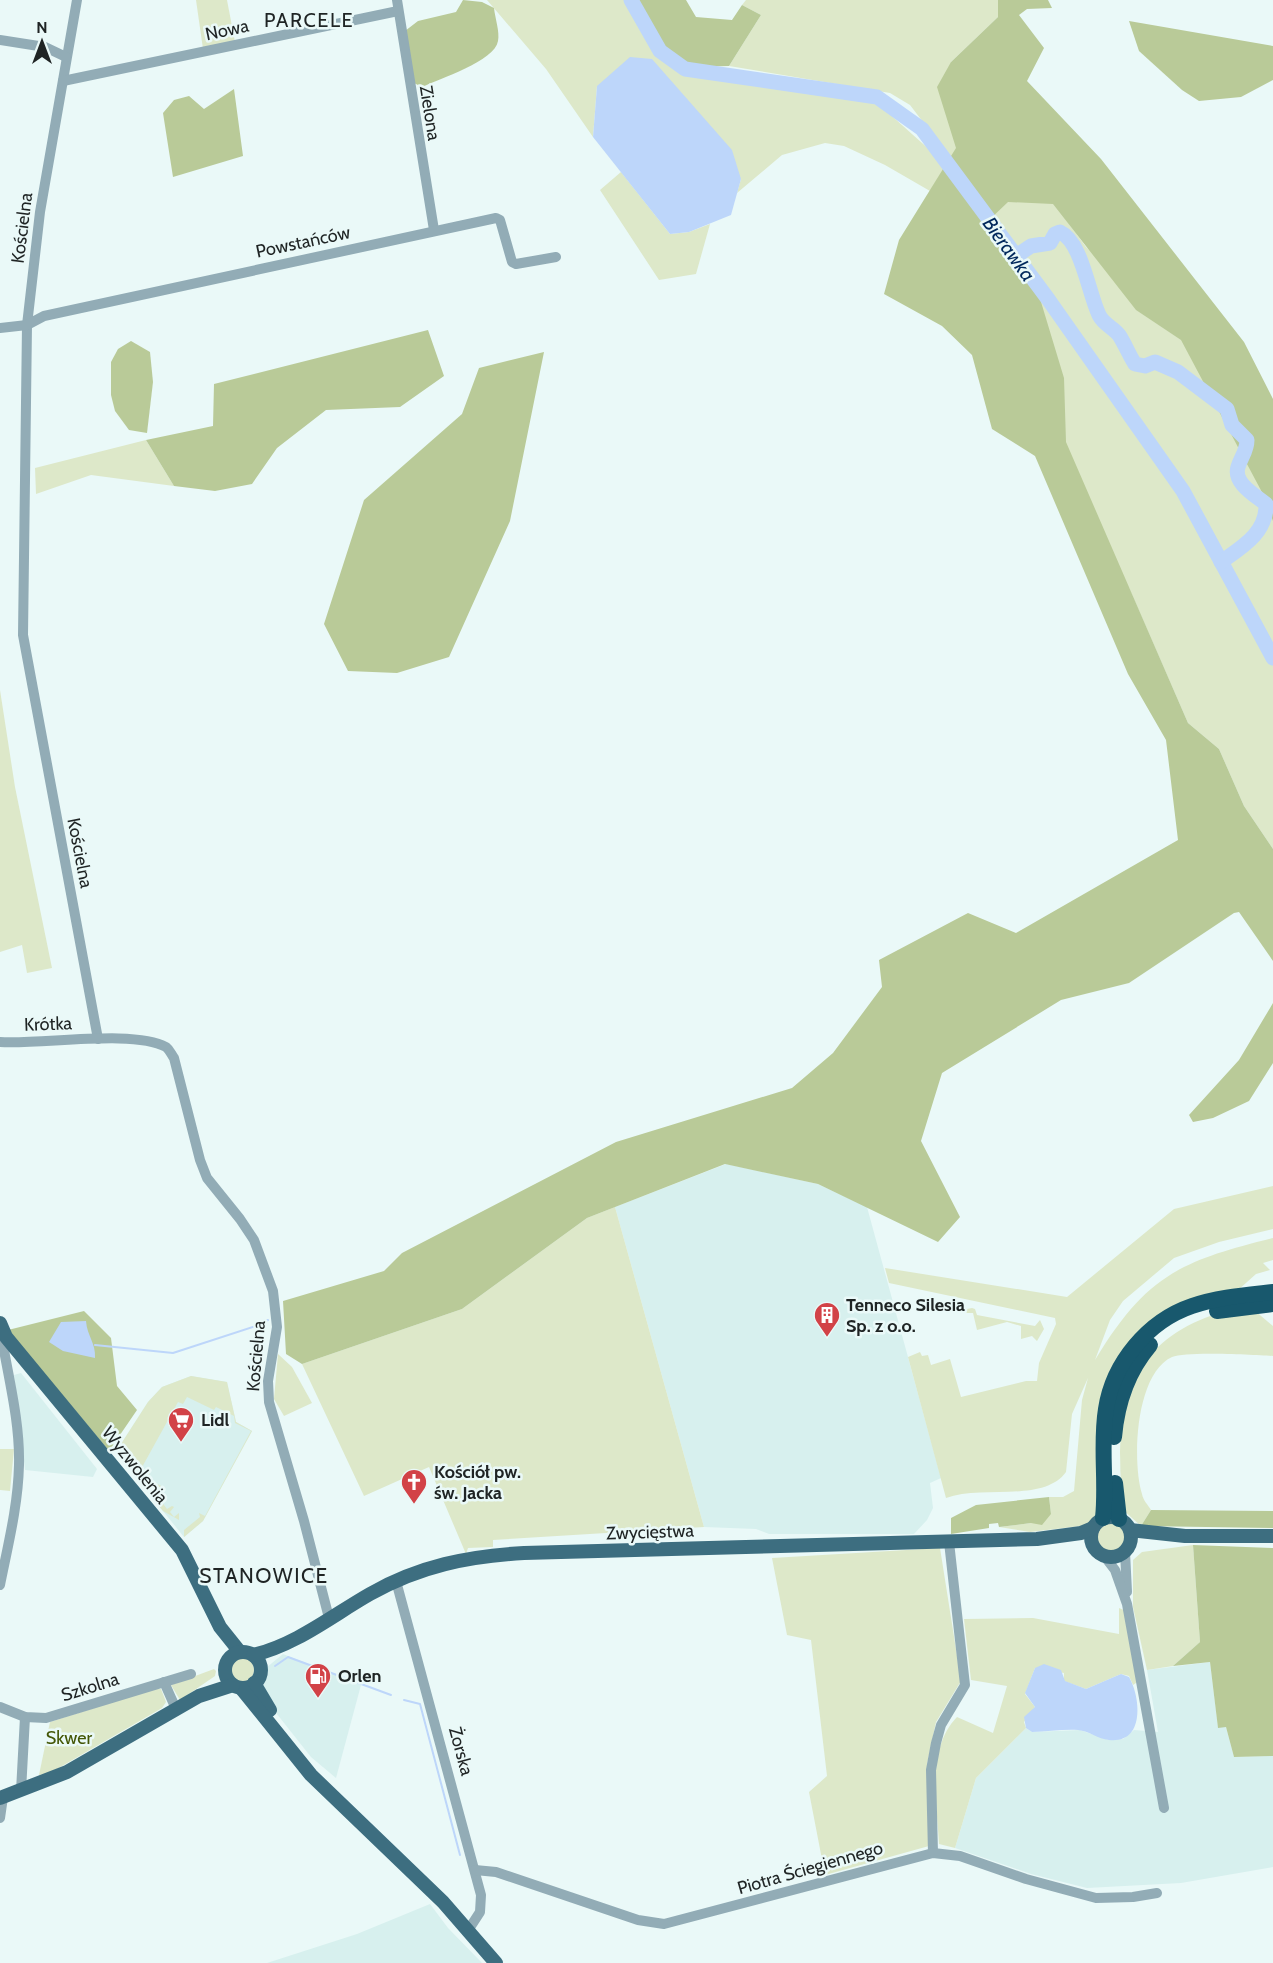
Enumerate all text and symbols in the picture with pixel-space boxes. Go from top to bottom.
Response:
district label: PARCELE [264,8,354,32]
north arrow [12,12,72,72]
street label: Nowa [203,15,251,45]
text: N [36,18,48,37]
street label: Zielona [415,84,445,143]
street label: Kościelna [7,191,37,265]
water label: Bierawka [978,212,1040,286]
street label: Powstańców [254,221,352,263]
street label: Kościelna [62,816,98,890]
street label: Krótka [24,1012,73,1036]
place label: Tenneco Silesia Sp. z o.o. [846,1294,965,1337]
building icon: Tenneco Silesia Sp. z o.o. [812,1300,842,1338]
street label: Kościelna [242,1319,270,1392]
supermarket icon: Lidl [166,1405,196,1443]
place label: Lidl [201,1409,230,1431]
street label: Wyzwolenia [97,1422,173,1508]
place label: Kościół pw. św. Jacka [434,1461,521,1504]
church icon: Kościół pw. św. Jacka [399,1467,429,1505]
street label: Zwycięstwa [606,1519,695,1545]
district label: STANOWICE [199,1563,329,1588]
fuel station icon: Orlen [303,1661,333,1699]
place label: Orlen [338,1665,381,1687]
street label: Szkolna [58,1668,122,1706]
street label: Żorska [444,1724,478,1778]
park label: Skwer [46,1727,92,1749]
street label: Piotra Ściegiennego [735,1837,885,1899]

